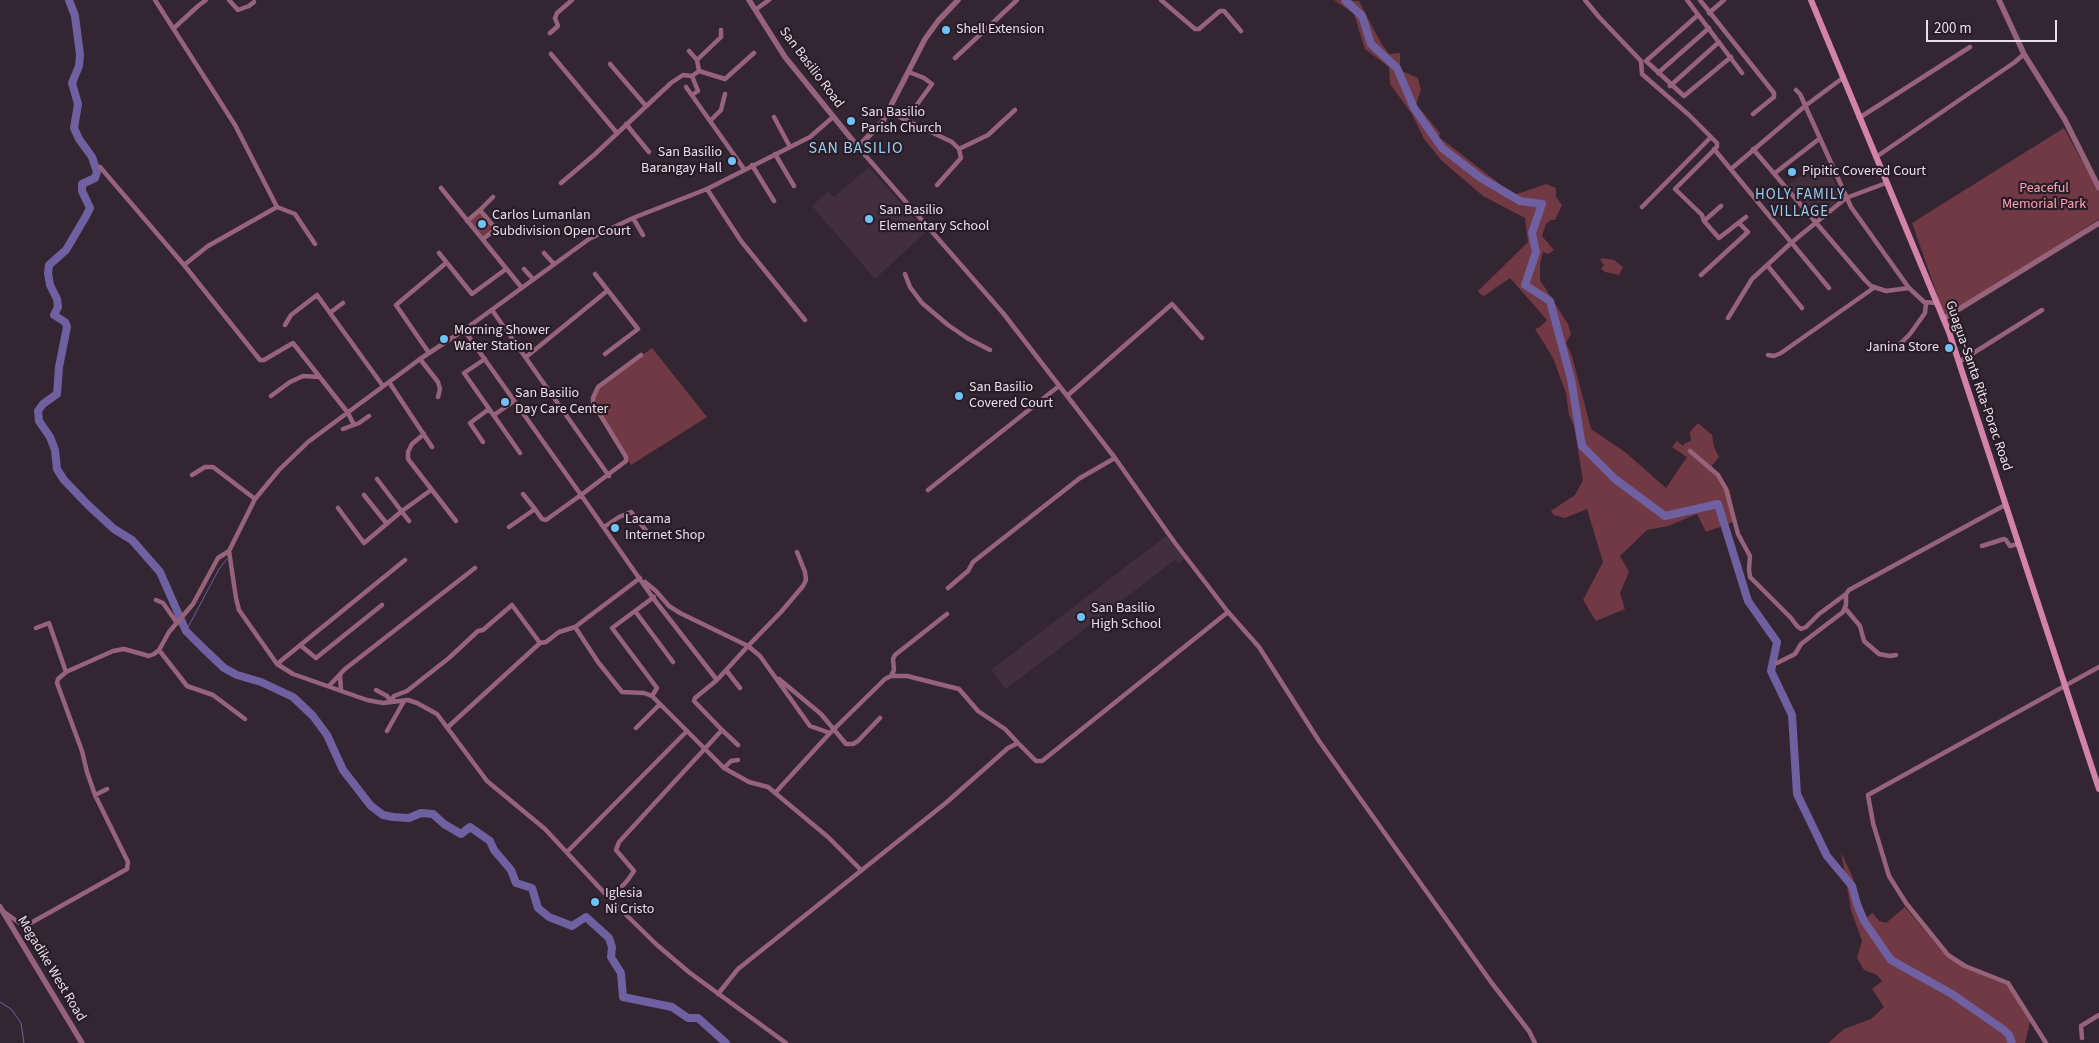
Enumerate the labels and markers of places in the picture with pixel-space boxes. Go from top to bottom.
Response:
place label: Shell Extension [956,22,1045,38]
marker: Shell Extension [940,24,952,36]
place label: San Basilio Parish Church [861,105,942,138]
marker: San Basilio Parish Church [845,115,857,127]
place label: San Basilio Barangay Hall [641,145,722,178]
marker: San Basilio Barangay Hall [726,155,738,167]
place label: Pipitic Covered Court [1802,164,1926,180]
marker: Pipitic Covered Court [1786,166,1798,178]
place label: San Basilio Elementary School [879,203,989,236]
place label: Carlos Lumanlan Subdivision Open Court [492,208,631,240]
marker: San Basilio Elementary School [863,213,875,225]
marker: Carlos Lumanlan Subdivision Open Court [476,218,488,230]
place label: Morning Shower Water Station [454,323,550,356]
marker: Morning Shower Water Station [438,333,450,345]
place label: Janina Store [1866,340,1939,356]
marker: Janina Store [1943,342,1955,354]
place label: San Basilio Covered Court [969,380,1053,412]
place label: San Basilio Day Care Center [515,386,608,418]
marker: San Basilio Covered Court [953,390,965,402]
marker: San Basilio Day Care Center [499,396,511,408]
place label: Lacama Internet Shop [625,512,705,544]
marker: Lacama Internet Shop [609,522,621,534]
place label: San Basilio High School [1091,601,1161,634]
marker: San Basilio High School [1075,611,1087,623]
place label: Iglesia Ni Cristo [605,886,654,919]
marker: Iglesia Ni Cristo [589,896,601,908]

